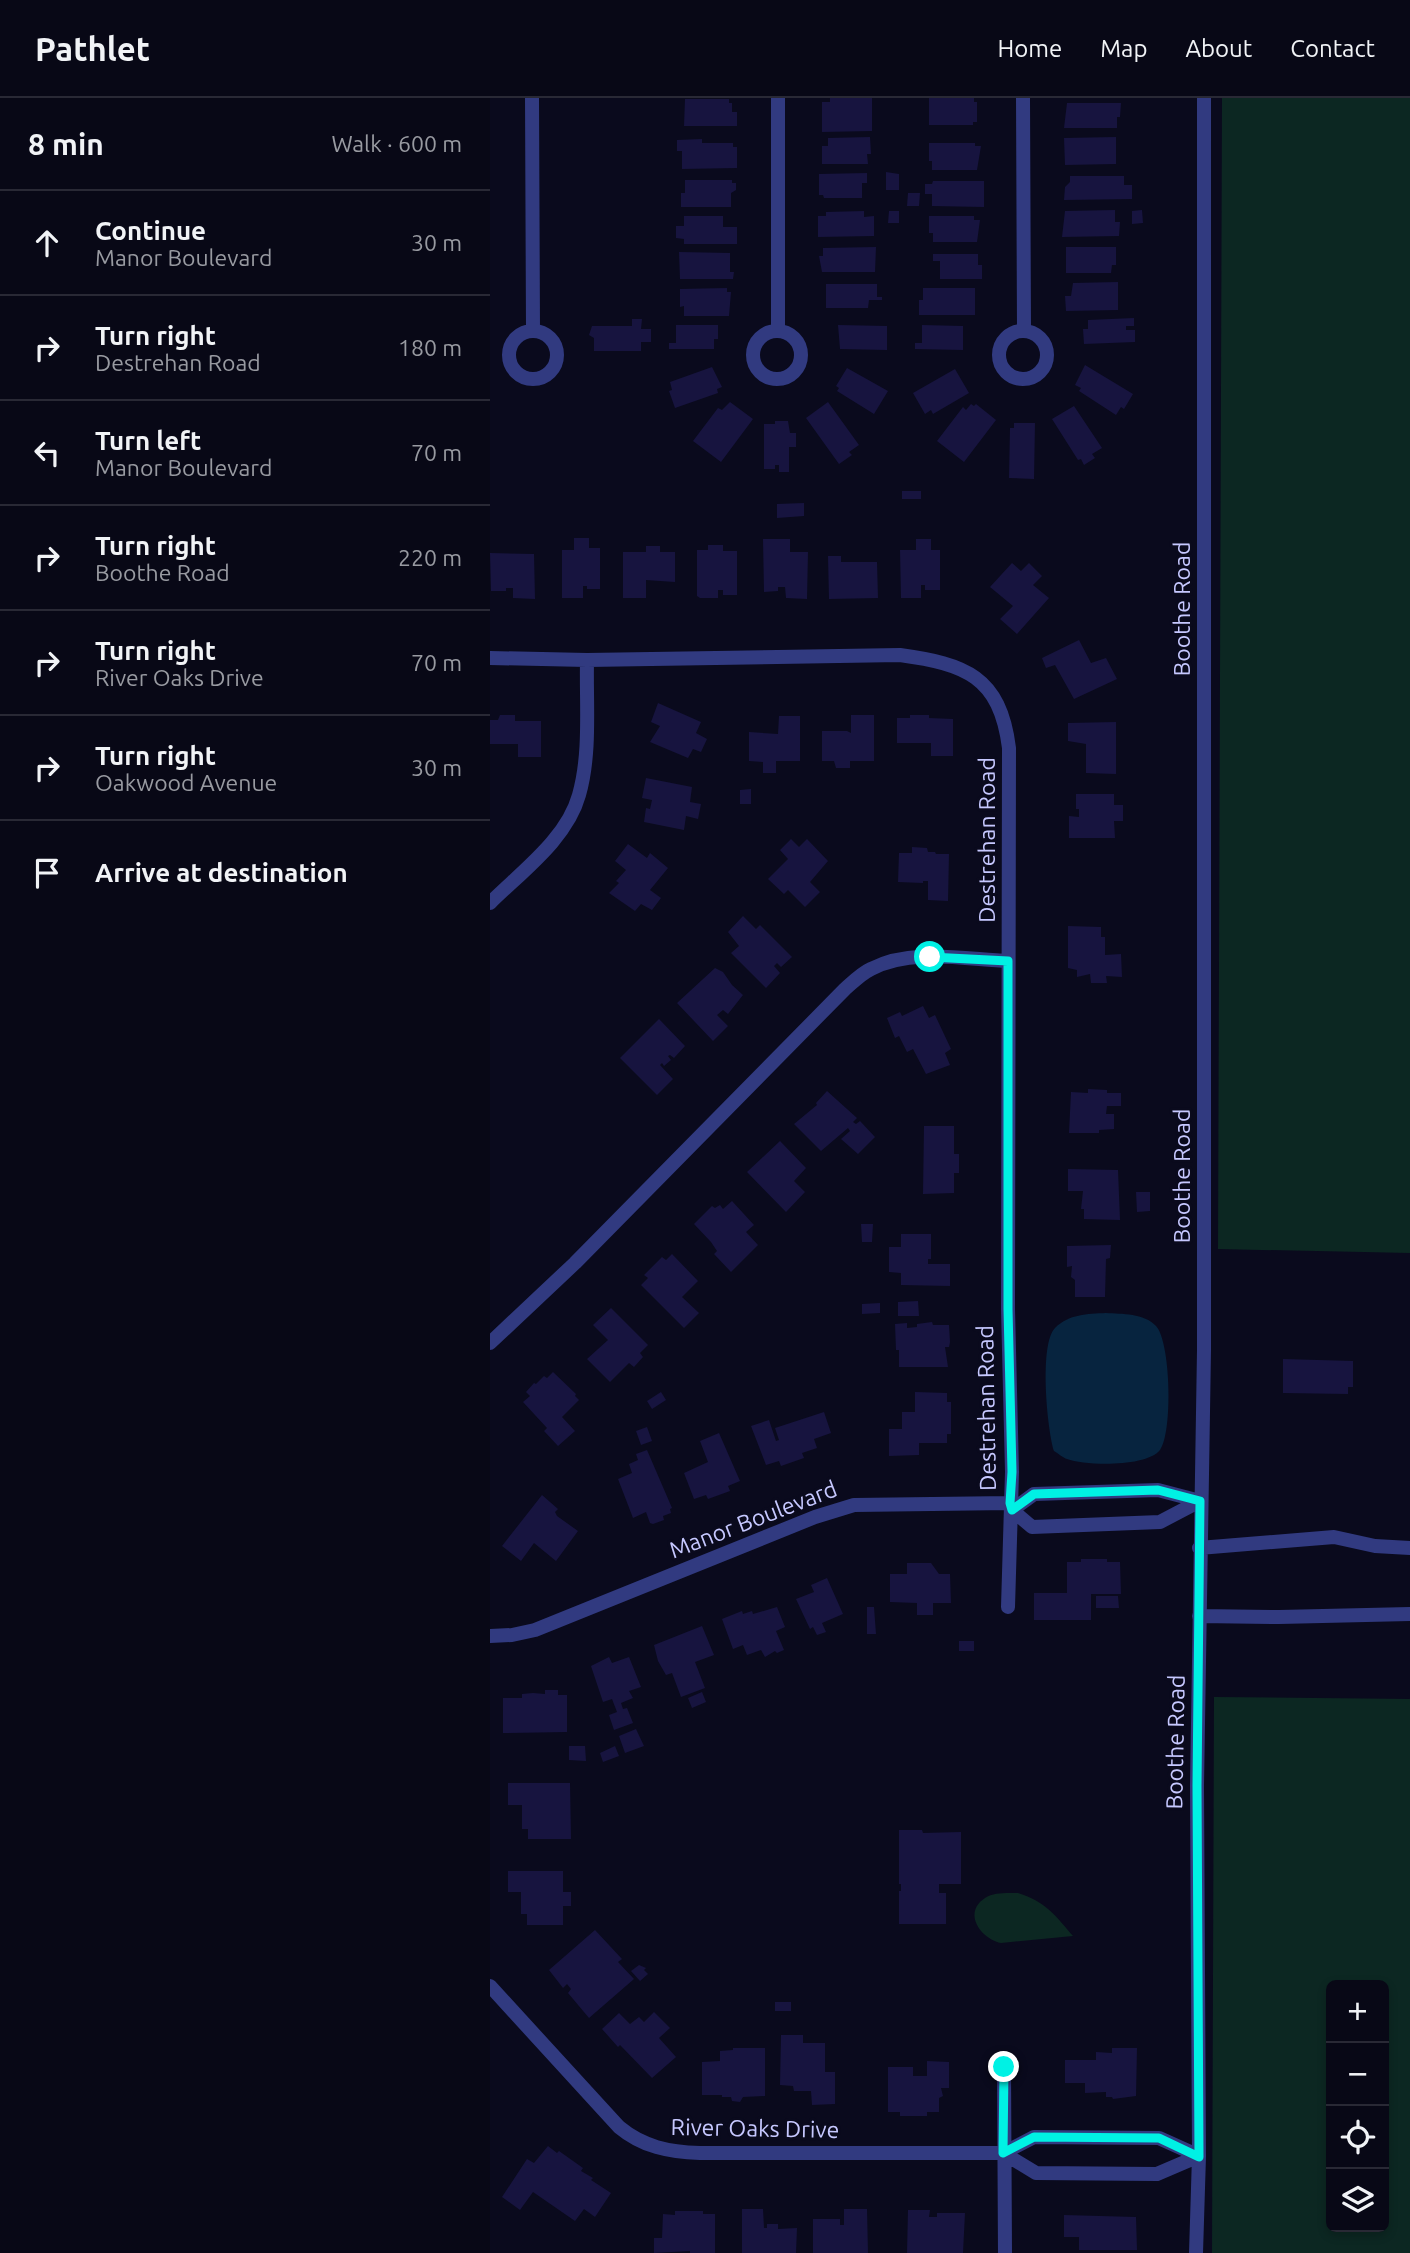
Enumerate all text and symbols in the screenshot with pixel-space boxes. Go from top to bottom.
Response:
text: Pathlet [35,30,150,67]
text: Home [997,35,1062,62]
text: Map [1100,35,1147,62]
text: About [1185,35,1252,62]
text: Contact [1290,35,1375,62]
text: 8 min [28,127,104,161]
text: Walk · 600 m [331,131,462,156]
text: Continue [95,216,206,245]
icon: ahead [28,224,66,262]
text: 30 m [411,230,462,255]
text: Manor Boulevard [95,245,272,270]
text: Turn right [95,321,216,350]
icon: right [28,329,66,367]
text: 180 m [398,335,462,360]
text: Destrehan Road [95,350,261,375]
text: Turn left [95,426,201,455]
icon: left [28,434,66,472]
text: 70 m [411,440,462,465]
text: Manor Boulevard [95,455,272,480]
text: Turn right [95,531,216,560]
icon: right [28,539,66,577]
street label: Boothe Road [1169,542,1194,676]
text: 220 m [398,545,462,570]
text: Boothe Road [95,560,230,585]
text: Turn right [95,636,216,665]
icon: right [28,644,66,682]
text: 70 m [411,650,462,675]
text: River Oaks Drive [95,665,264,690]
text: Turn right [95,741,216,770]
icon: right [28,749,66,787]
text: 30 m [411,755,462,780]
street label: Destrehan Road [974,757,999,923]
text: Oakwood Avenue [95,770,277,795]
icon: arrive [28,854,66,892]
text: Arrive at destination [95,858,348,887]
route start [914,941,945,972]
street label: Boothe Road [1169,1109,1194,1243]
street label: Destrehan Road [972,1325,1000,1491]
street label: Manor Boulevard [666,1476,840,1562]
street label: Boothe Road [1161,1674,1189,1810]
map controls [1326,1980,1389,2232]
button: + [1326,1980,1389,2043]
button: − [1326,2043,1389,2106]
route end [988,2051,1019,2082]
button: locate [1326,2106,1389,2169]
street label: River Oaks Drive [670,2114,840,2142]
button: layers [1326,2169,1389,2232]

